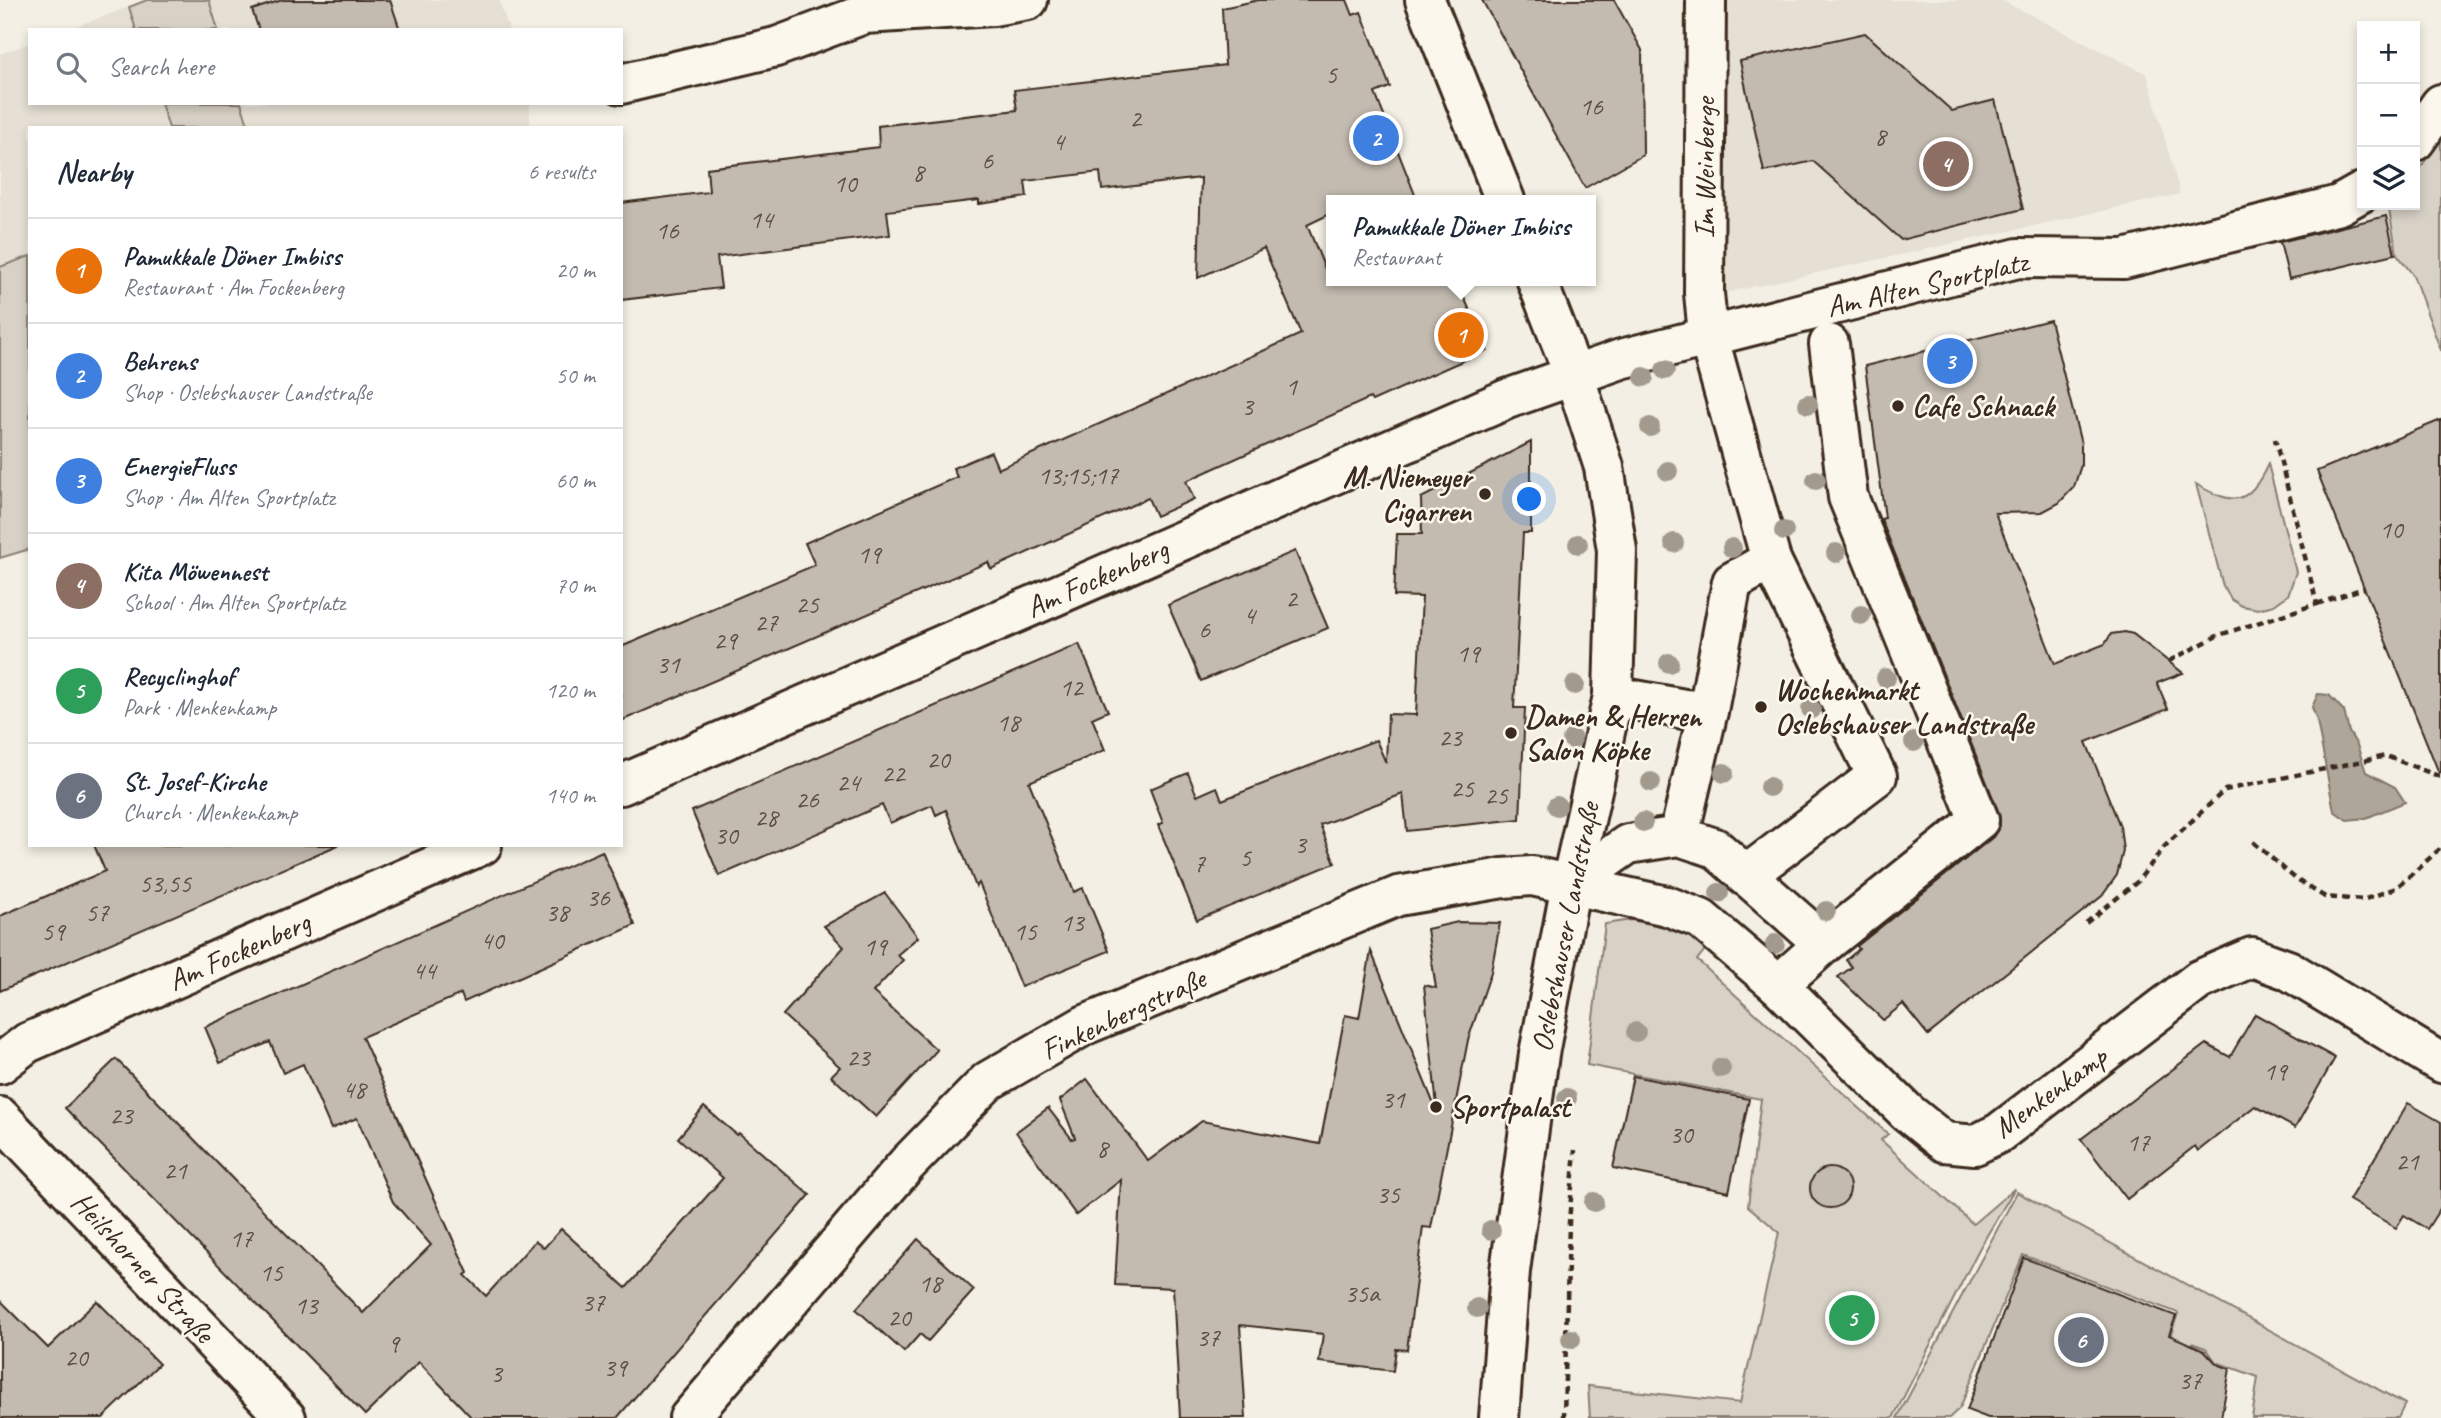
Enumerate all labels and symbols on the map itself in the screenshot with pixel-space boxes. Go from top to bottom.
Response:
house number: 5 [1325,58,1338,91]
house number: 16 [1579,90,1604,123]
street label: Im Weinberge [1685,95,1723,238]
house number: 2 [1129,102,1143,135]
pin: 2 [1353,112,1399,164]
house number: 8 [1874,120,1888,153]
house number: 4 [1052,125,1066,158]
pin: 4 [1923,138,1969,190]
house number: 6 [981,144,994,177]
house number: 8 [912,156,926,189]
house number: 10 [833,167,859,200]
house number: 14 [749,203,775,236]
house number: 16 [655,214,680,247]
street label: Am Alten Sportplatz [1823,242,2034,326]
pin: 1 [1438,309,1484,361]
pin: 3 [1927,335,1973,387]
house number: 1 [1285,370,1298,403]
place label: Cafe Schnack [1912,387,2057,425]
house number: 3 [1241,390,1255,423]
marker: Cafe Schnack [1890,398,1906,414]
place label: M. Niemeyer Cigarren [1343,458,1474,530]
house number: 13;15;17 [1038,459,1120,492]
your location [1512,482,1546,516]
marker: M. Niemeyer Cigarren [1477,486,1493,502]
house number: 10 [2379,513,2405,546]
street label: Am Fockenberg [1020,529,1175,626]
house number: 19 [857,538,883,571]
house number: 2 [1285,582,1299,615]
house number: 25 [795,588,820,621]
house number: 4 [1243,599,1257,632]
house number: 27 [754,606,779,639]
house number: 6 [1198,613,1211,646]
house number: 29 [713,624,739,657]
house number: 19 [1456,637,1482,670]
house number: 31 [656,648,681,681]
house number: 12 [1059,671,1085,704]
place label: Wochenmarkt Oslebshauser Landstraße [1775,671,2036,743]
place label: Damen & Herren Salon Köpke [1525,697,1703,769]
marker: Wochenmarkt Oslebshauser Landstraße [1753,699,1769,715]
house number: 18 [996,706,1022,739]
house number: 23 [1438,721,1464,754]
marker: Damen & Herren Salon Köpke [1503,725,1519,741]
house number: 20 [926,743,952,776]
house number: 22 [881,757,907,790]
house number: 24 [836,766,862,799]
house number: 25 [1450,772,1475,805]
house number: 25 [1484,779,1509,812]
house number: 26 [795,783,820,816]
street label: Oslebshauser Landstraße [1522,797,1608,1055]
house number: 28 [754,801,780,834]
house number: 30 [714,819,740,852]
house number: 3 [1294,828,1308,861]
house number: 5 [1239,841,1252,874]
house number: 7 [1193,847,1206,880]
house number: 53,55 [139,867,192,900]
house number: 36 [586,881,611,914]
house number: 57 [85,896,110,929]
house number: 38 [545,896,571,929]
street label: Am Fockenberg [162,902,317,999]
house number: 13 [1060,906,1086,939]
house number: 59 [41,915,67,948]
house number: 15 [1013,915,1038,948]
house number: 40 [480,924,506,957]
house number: 19 [863,930,889,963]
house number: 44 [412,954,438,987]
street label: Finkenbergstraße [1035,958,1213,1069]
street label: Menkenkamp [1985,1037,2116,1146]
house number: 23 [846,1041,872,1074]
house number: 19 [2263,1055,2289,1088]
house number: 48 [342,1073,368,1106]
house number: 31 [1381,1083,1406,1116]
place label: Sportpalast [1450,1088,1573,1126]
house number: 23 [109,1099,135,1132]
marker: Sportpalast [1428,1099,1444,1115]
house number: 30 [1669,1118,1695,1151]
house number: 17 [2126,1126,2151,1159]
house number: 8 [1096,1132,1110,1165]
house number: 21 [2395,1145,2420,1178]
house number: 21 [163,1154,188,1187]
house number: 35 [1376,1178,1401,1211]
street label: Heilshorner Straße [63,1183,224,1352]
house number: 17 [229,1222,254,1255]
house number: 15 [259,1256,284,1289]
house number: 18 [918,1267,944,1300]
house number: 35a [1345,1277,1381,1310]
house number: 37 [581,1286,606,1319]
house number: 13 [294,1289,320,1322]
pin: 5 [1829,1292,1875,1344]
house number: 20 [887,1301,913,1334]
pin: 6 [2058,1314,2104,1366]
house number: 37 [1196,1321,1221,1354]
house number: 9 [387,1327,401,1360]
house number: 20 [64,1341,90,1374]
house number: 39 [603,1351,629,1384]
house number: 3 [490,1357,504,1390]
house number: 37 [2178,1364,2203,1397]

